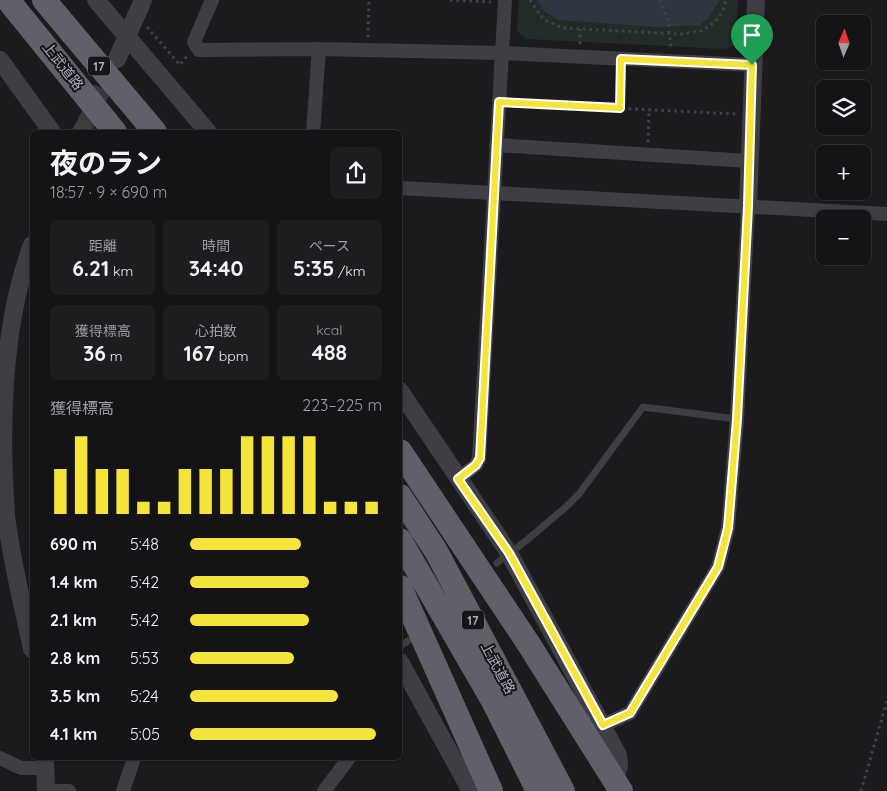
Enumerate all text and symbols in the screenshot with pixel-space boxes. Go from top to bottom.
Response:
pin [731,14,773,65]
north arrow [816,15,871,70]
map controls [816,15,871,265]
icon: arrive [738,21,766,49]
street label: 上武道路 [39,38,87,94]
road number: 17 [88,56,110,76]
button: layers [816,80,871,135]
text: 夜のラン [50,145,162,180]
button: + [816,145,871,200]
button: share [330,147,382,199]
text: 18:57 · 9 × 690 m [50,182,167,202]
button: − [816,210,871,265]
text: 距離 [89,237,117,255]
text: 時間 [202,237,230,255]
text: ペース [309,237,350,255]
text: 6.21 [72,255,109,281]
text: 34:40 [189,255,243,281]
text: 5:35 [293,255,334,281]
text: km [109,262,133,280]
text: /km [334,262,366,280]
text: kcal [316,321,342,339]
text: 獲得標高 [75,322,131,340]
text: 心拍数 [195,322,237,340]
text: 488 [312,339,347,365]
text: 36 [83,340,106,366]
text: 167 [184,340,215,366]
text: m [106,347,122,365]
text: bpm [215,347,248,365]
text: 223–225 m [302,395,382,415]
text: 獲得標高 [50,398,114,418]
text: 690 m [50,534,97,554]
text: 5:48 [130,534,159,554]
text: 1.4 km [50,572,97,592]
text: 5:42 [130,572,159,592]
text: 2.1 km [50,610,97,630]
text: 5:42 [130,610,159,630]
road number: 17 [462,610,484,630]
street label: 上武道路 [477,639,519,697]
text: 2.8 km [50,648,100,668]
text: 5:53 [130,648,159,668]
text: 3.5 km [50,686,100,706]
text: 5:24 [130,686,159,706]
text: 4.1 km [50,724,97,744]
text: 5:05 [130,724,160,744]

